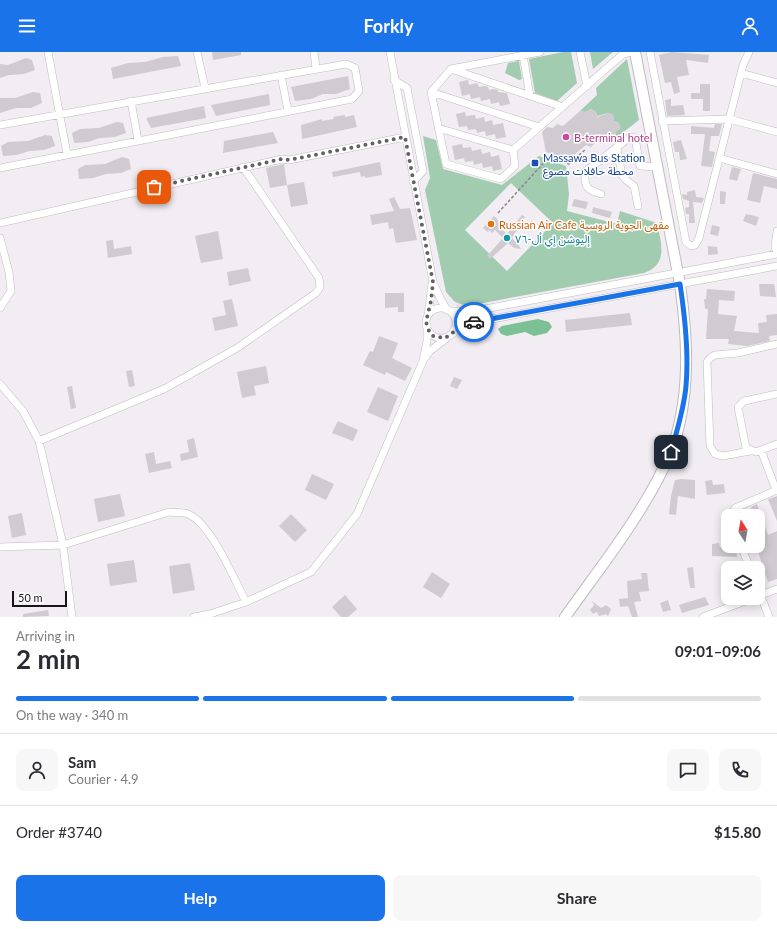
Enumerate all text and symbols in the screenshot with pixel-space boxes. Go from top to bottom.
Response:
icon: menu [16,15,38,37]
text: Forkly [363,15,414,37]
icon: person [739,15,761,37]
place label: B-terminal hotel [574,131,652,144]
marker: B-terminal hotel [561,132,571,142]
place label: Massawa Bus Station محطة حافلات مصوع [543,151,645,179]
marker: Massawa Bus Station محطة حافلات مصوع [530,158,540,168]
pin [137,170,171,204]
icon: bag [143,176,165,198]
place label: Russian Air Cafe مقهى الجوية الروسية [499,218,670,232]
marker: Russian Air Cafe مقهى الجوية الروسية [486,219,496,229]
place label: إليوشن إي أل-٧٦ [515,232,591,248]
marker: إليوشن إي أل-٧٦ [502,233,512,243]
courier [454,302,494,342]
icon: car [463,311,485,333]
pin [654,435,688,469]
icon: home [660,441,682,463]
north arrow [721,509,765,553]
map controls [721,509,765,605]
button: layers [721,561,765,605]
scale bar [12,589,67,608]
text: 50 m [18,591,43,604]
text: Arriving in [16,628,75,644]
text: 09:01–09:06 [675,642,761,660]
text: 2 min [16,643,80,675]
text: On the way · 340 m [16,707,128,723]
button: person [16,749,58,791]
button: chat [667,749,709,791]
button: phone [719,749,761,791]
text: Sam [68,753,96,771]
text: Courier · 4.9 [68,771,139,787]
text: Order #3740 [16,823,102,841]
text: $15.80 [714,823,761,841]
button: Help [16,875,385,921]
button: Share [393,875,761,921]

